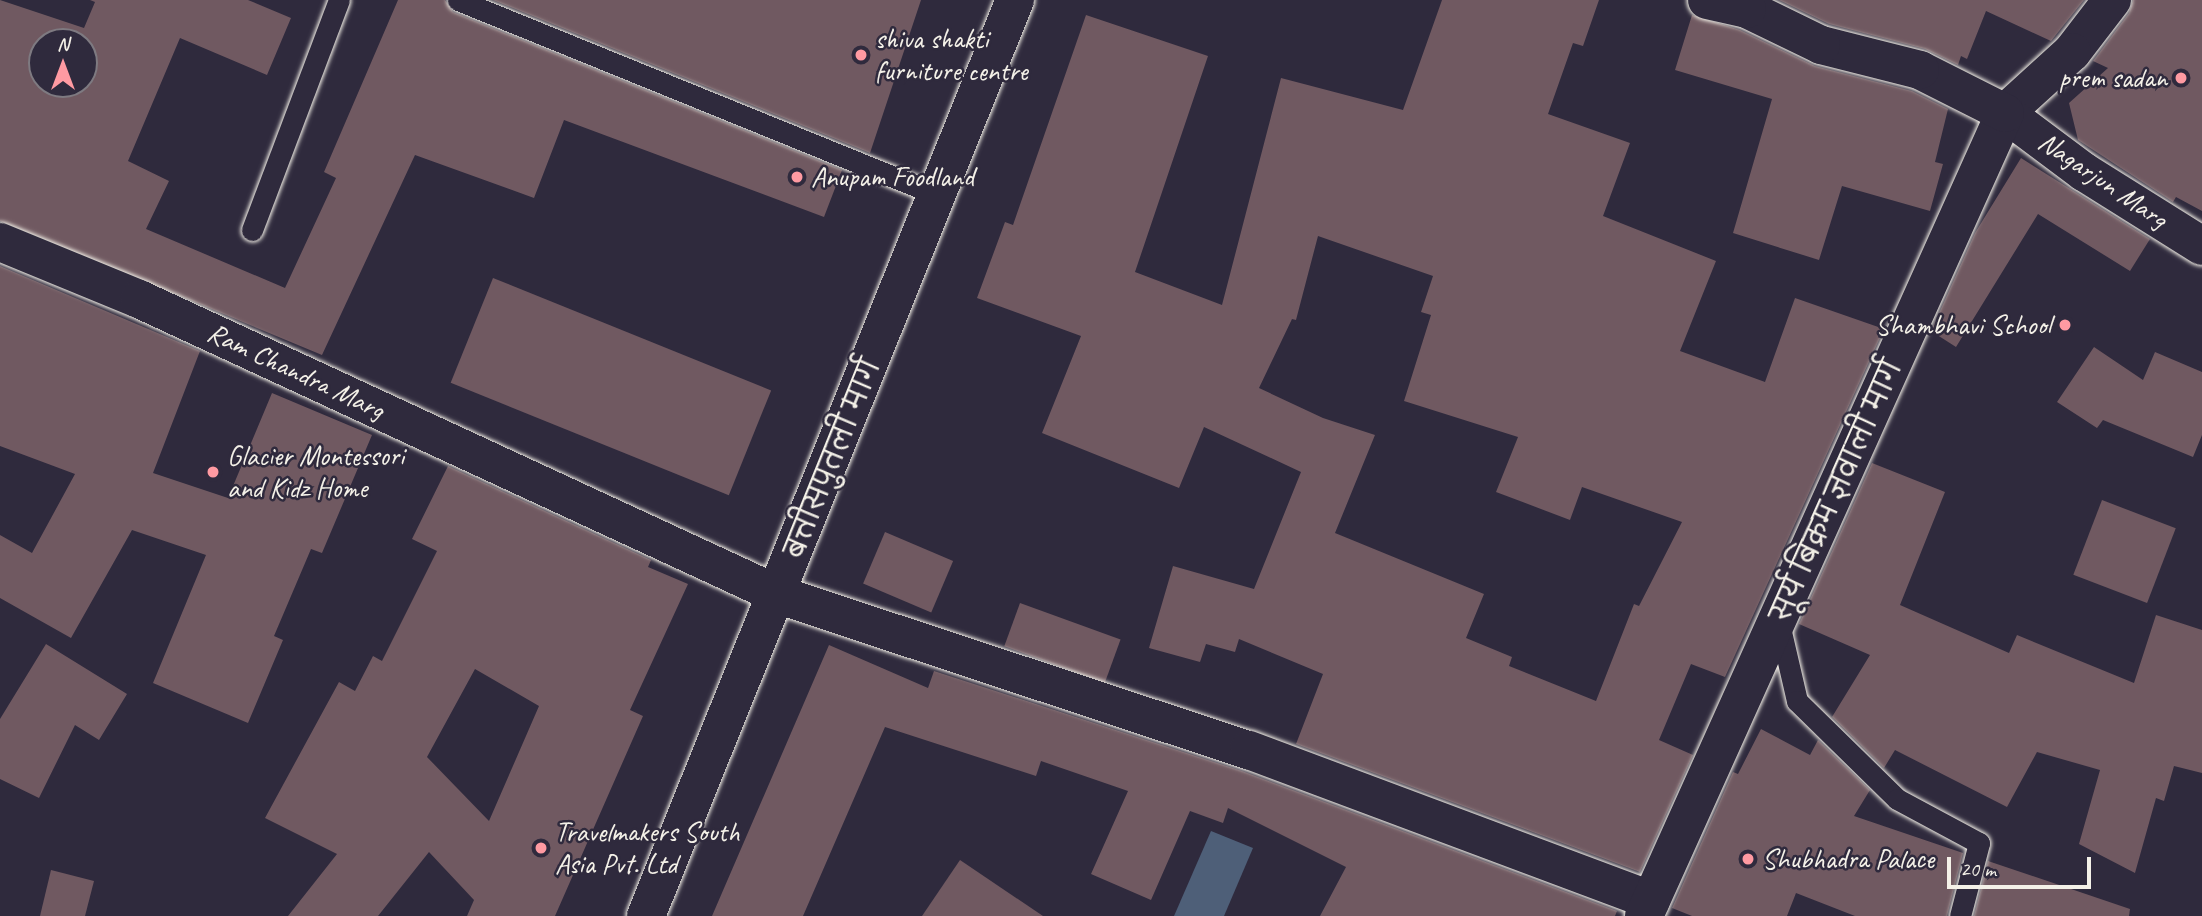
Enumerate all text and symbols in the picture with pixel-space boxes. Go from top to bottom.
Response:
place label: shiva shakti furniture centre [875,22,1027,88]
north arrow [28,28,98,98]
text: N [57,32,69,56]
marker: shiva shakti furniture centre [853,47,869,63]
place label: prem sadan [2058,61,2167,95]
marker: prem sadan [2173,70,2189,86]
street label: Nagarjun Marg [2032,125,2174,235]
place label: Anupam Foodland [811,160,974,194]
marker: Anupam Foodland [789,169,805,185]
place label: Shambhavi School [1877,308,2051,342]
street label: Ram Chandra Marg [202,315,390,427]
marker: Shambhavi School [2057,317,2073,333]
street label: बत्तीसपुतली मार्ग [778,354,888,564]
street label: सूर्य बिक्रम ज्ञवाली मार्ग [1764,355,1910,627]
place label: Glacier Montessori and Kidz Home [227,439,404,505]
marker: Glacier Montessori and Kidz Home [205,464,221,480]
place label: Travelmakers South Asia Pvt. Ltd [555,815,739,881]
marker: Travelmakers South Asia Pvt. Ltd [533,840,549,856]
place label: Shubhadra Palace [1762,842,1934,876]
scale bar [1950,842,2094,886]
marker: Shubhadra Palace [1740,851,1756,867]
text: 20 m [1960,856,1996,882]

